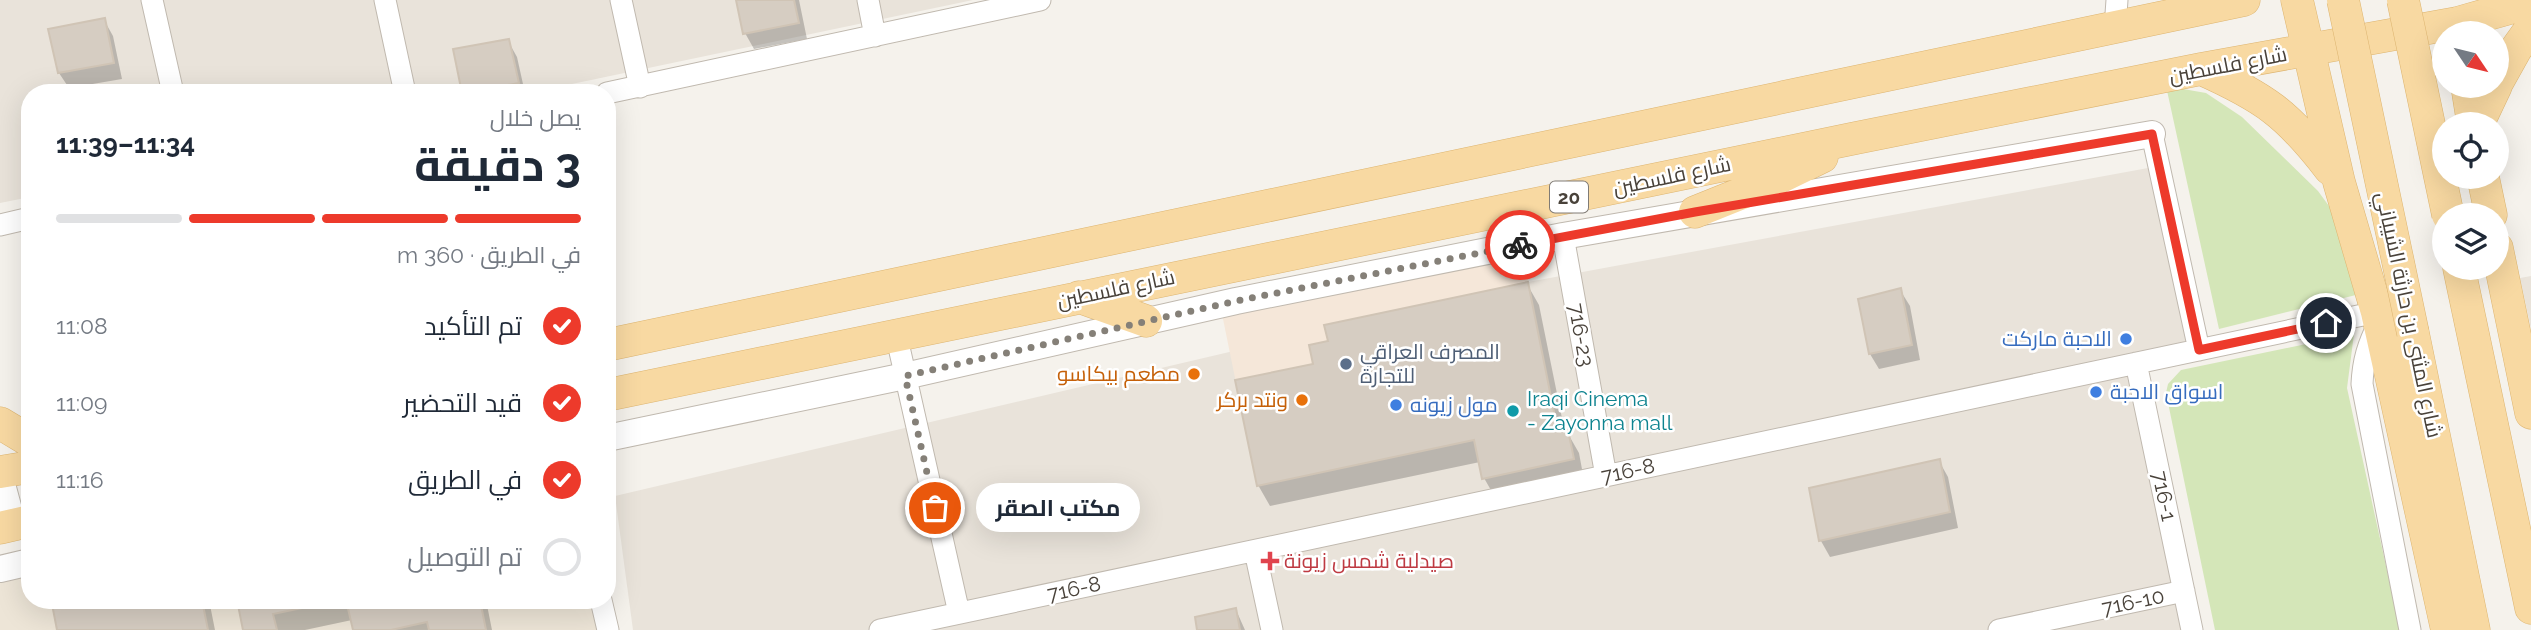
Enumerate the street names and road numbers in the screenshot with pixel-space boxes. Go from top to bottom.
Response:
street label: شارع فلسطين [2167,41,2290,90]
street label: شارع فلسطين [1611,151,1734,202]
road number: 20 [1550,182,1588,212]
street label: شارع المثنى بن حارثة الشيباني [2367,190,2448,441]
street label: شارع فلسطين [1055,264,1178,315]
street label: 716-23 [1564,301,1599,369]
street label: 716-8 [1599,453,1657,488]
street label: 716-1 [2147,469,2182,523]
street label: 716-8 [1045,571,1103,606]
street label: 716-10 [2099,583,2167,620]

